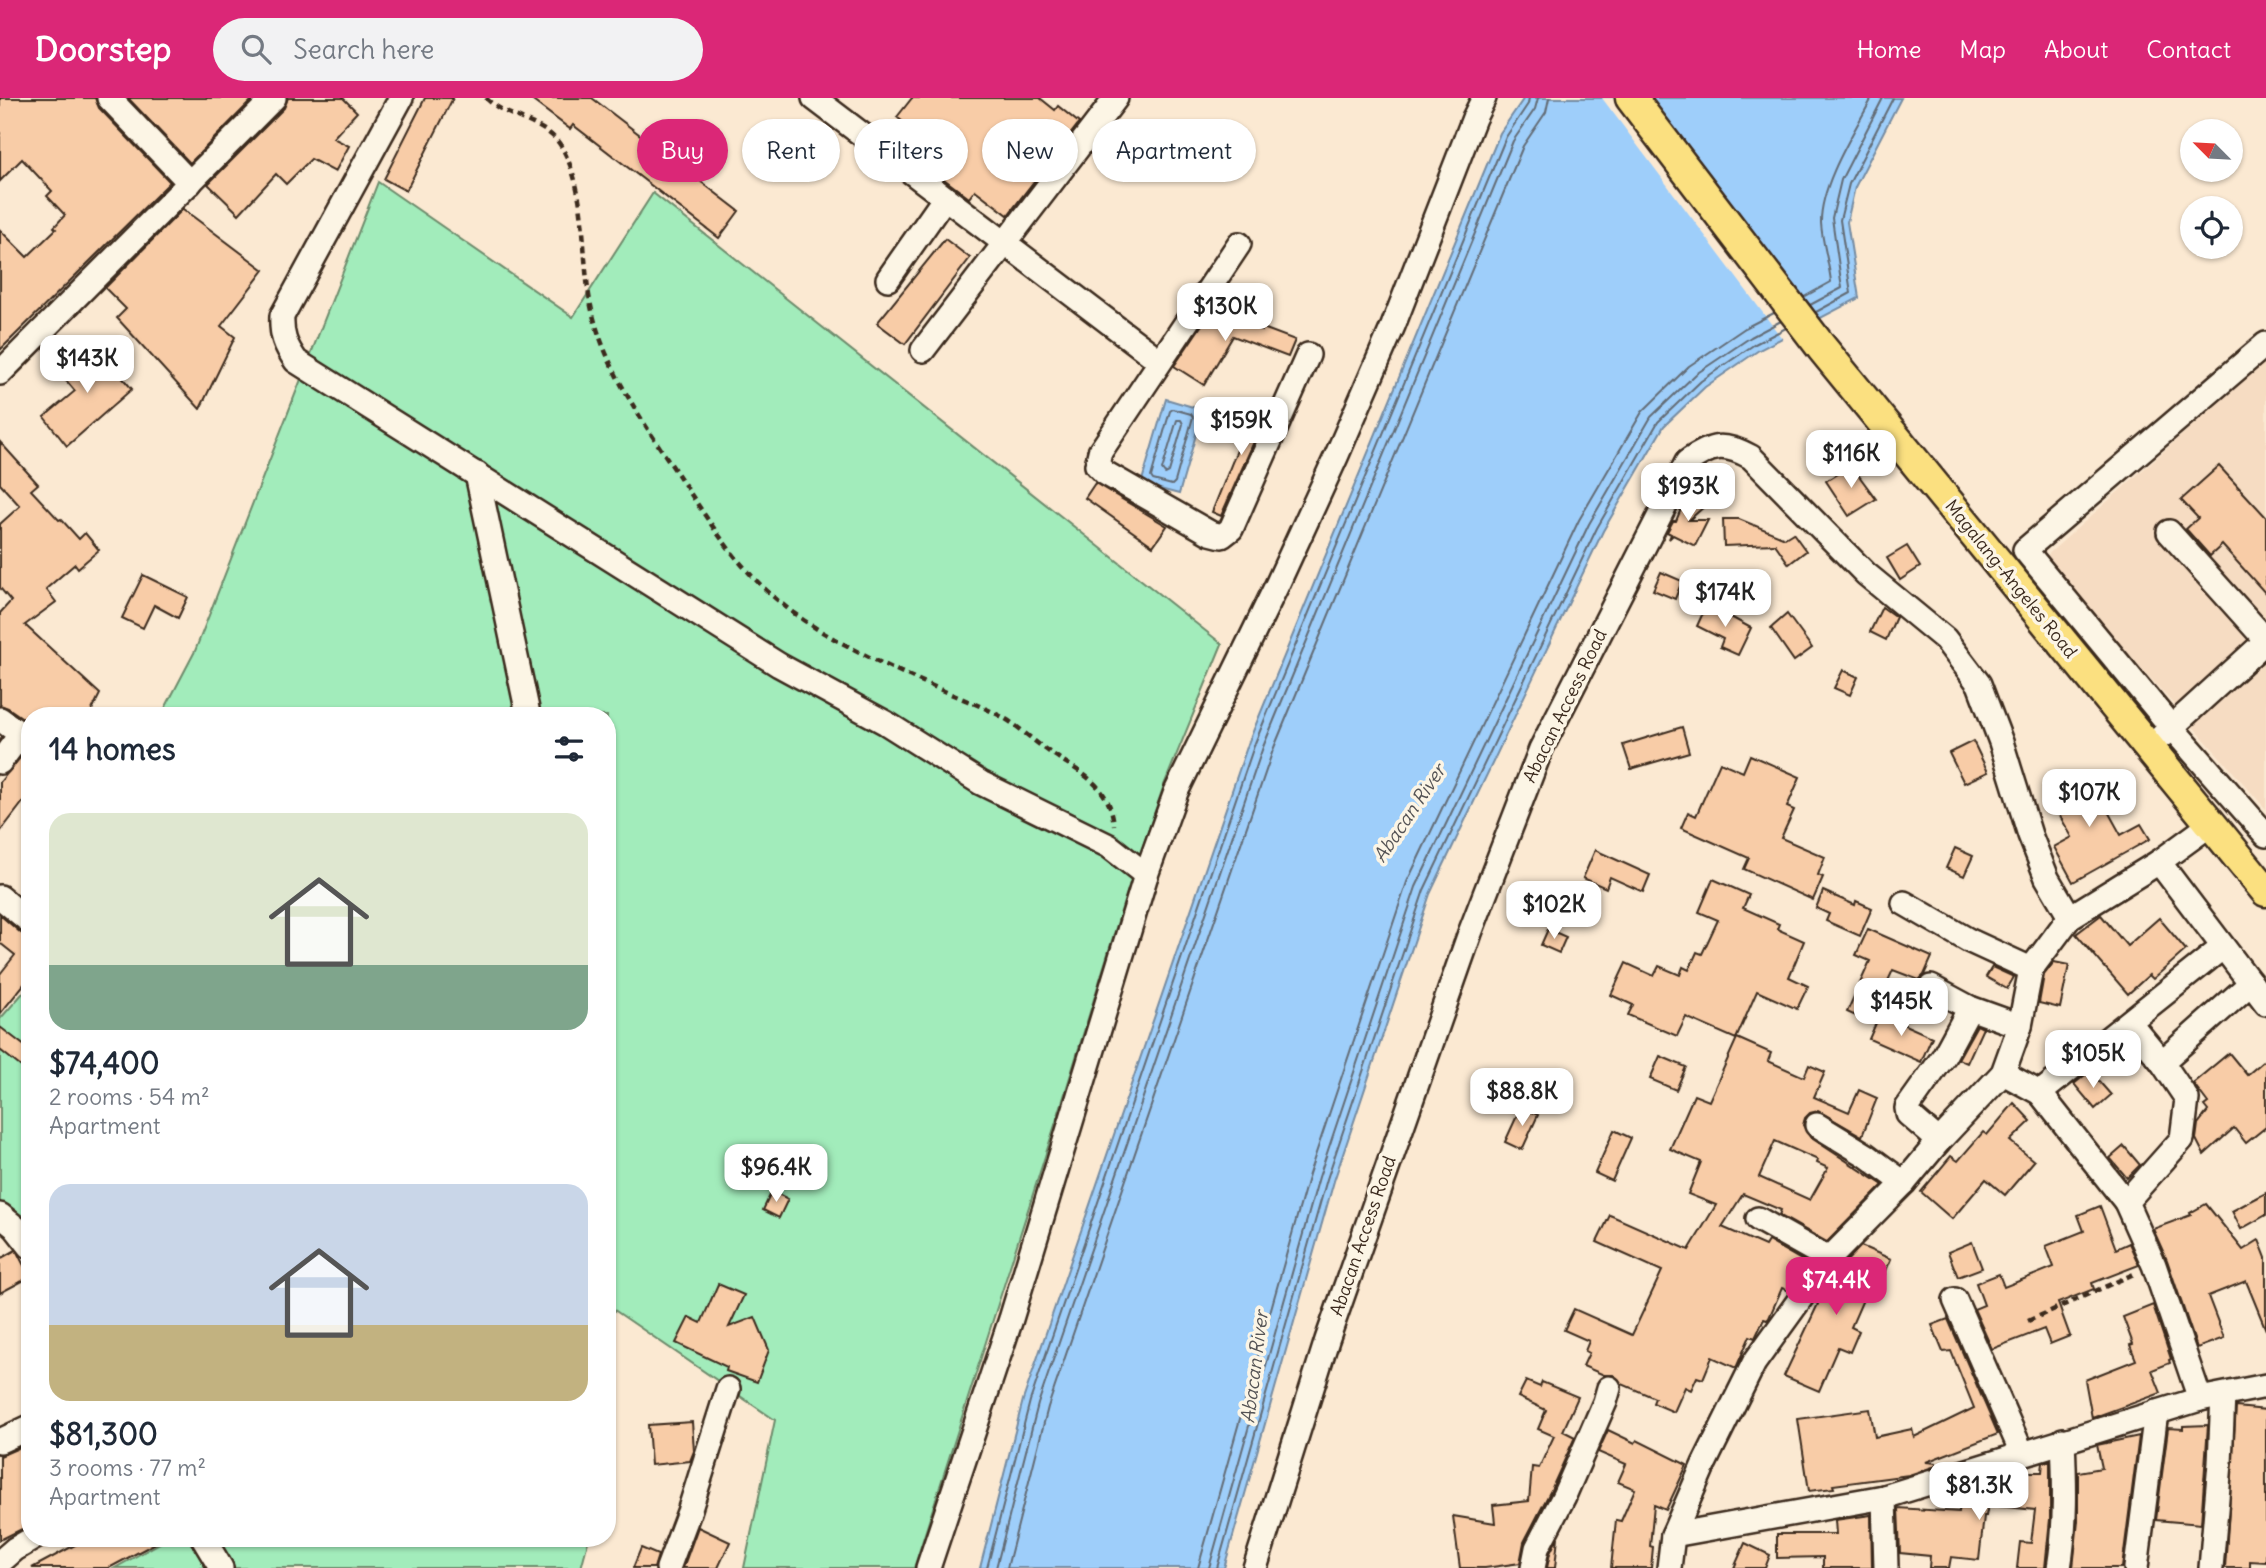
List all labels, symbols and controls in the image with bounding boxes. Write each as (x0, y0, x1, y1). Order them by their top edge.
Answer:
search box (213, 18, 703, 81)
text: Doorstep (35, 28, 171, 70)
icon: search (237, 30, 275, 68)
text: Search here (293, 33, 434, 66)
text: Home (1857, 34, 1921, 64)
text: Map (1959, 34, 2006, 64)
text: About (2044, 34, 2108, 64)
text: Contact (2146, 34, 2231, 64)
chip: Buy (637, 119, 728, 182)
chip: Rent (742, 119, 840, 182)
chip: Filters (854, 119, 968, 182)
chip: New (982, 119, 1078, 182)
chip: Apartment (1092, 119, 1256, 182)
north arrow (2180, 119, 2244, 182)
map controls (2180, 119, 2243, 259)
button: locate (2180, 196, 2243, 259)
pin: $130K (1176, 284, 1274, 343)
text: $130K (1193, 291, 1257, 320)
pin: $143K (38, 336, 136, 395)
text: $143K (56, 343, 118, 372)
pin: $159K (1192, 398, 1290, 457)
text: $159K (1210, 405, 1272, 434)
pin: $116K (1802, 430, 1900, 490)
text: $116K (1822, 438, 1880, 467)
pin: $193K (1639, 464, 1737, 523)
text: $193K (1657, 471, 1719, 500)
street label: Magalang-Angeles Road (1940, 495, 2083, 663)
pin: $174K (1676, 570, 1774, 629)
text: $174K (1695, 577, 1755, 606)
street label: Abacan Access Road (1517, 625, 1612, 786)
text: 14 homes (49, 730, 176, 768)
icon: filters (550, 730, 588, 768)
water label: Abacan River (1367, 758, 1452, 867)
pin: $107K (2040, 770, 2138, 829)
text: $107K (2058, 777, 2120, 806)
icon: home (256, 859, 382, 985)
pin: $102K (1505, 882, 1603, 941)
text: $102K (1522, 889, 1586, 918)
pin: $145K (1852, 978, 1950, 1038)
text: $145K (1870, 986, 1932, 1015)
pin: $105K (2044, 1030, 2142, 1090)
text: $105K (2061, 1038, 2125, 1067)
text: $74,400 (49, 1044, 160, 1082)
pin: $88.8K (1465, 1068, 1579, 1128)
text: $88.8K (1486, 1076, 1558, 1105)
text: 2 rooms · 54 m² (49, 1082, 210, 1111)
text: Apartment (49, 1111, 161, 1140)
pin: $96.4K (719, 1144, 833, 1204)
text: $96.4K (740, 1152, 812, 1181)
street label: Abacan Access Road (1324, 1152, 1401, 1319)
icon: home (256, 1230, 382, 1356)
pin: $74.4K (1779, 1258, 1893, 1317)
text: $74.4K (1802, 1265, 1870, 1294)
water label: Abacan River (1235, 1307, 1273, 1424)
text: $81,300 (49, 1415, 158, 1453)
text: 3 rooms · 77 m² (49, 1453, 206, 1482)
pin: $81.3K (1922, 1462, 2036, 1522)
text: $81.3K (1945, 1470, 2013, 1499)
text: Apartment (49, 1482, 161, 1511)

